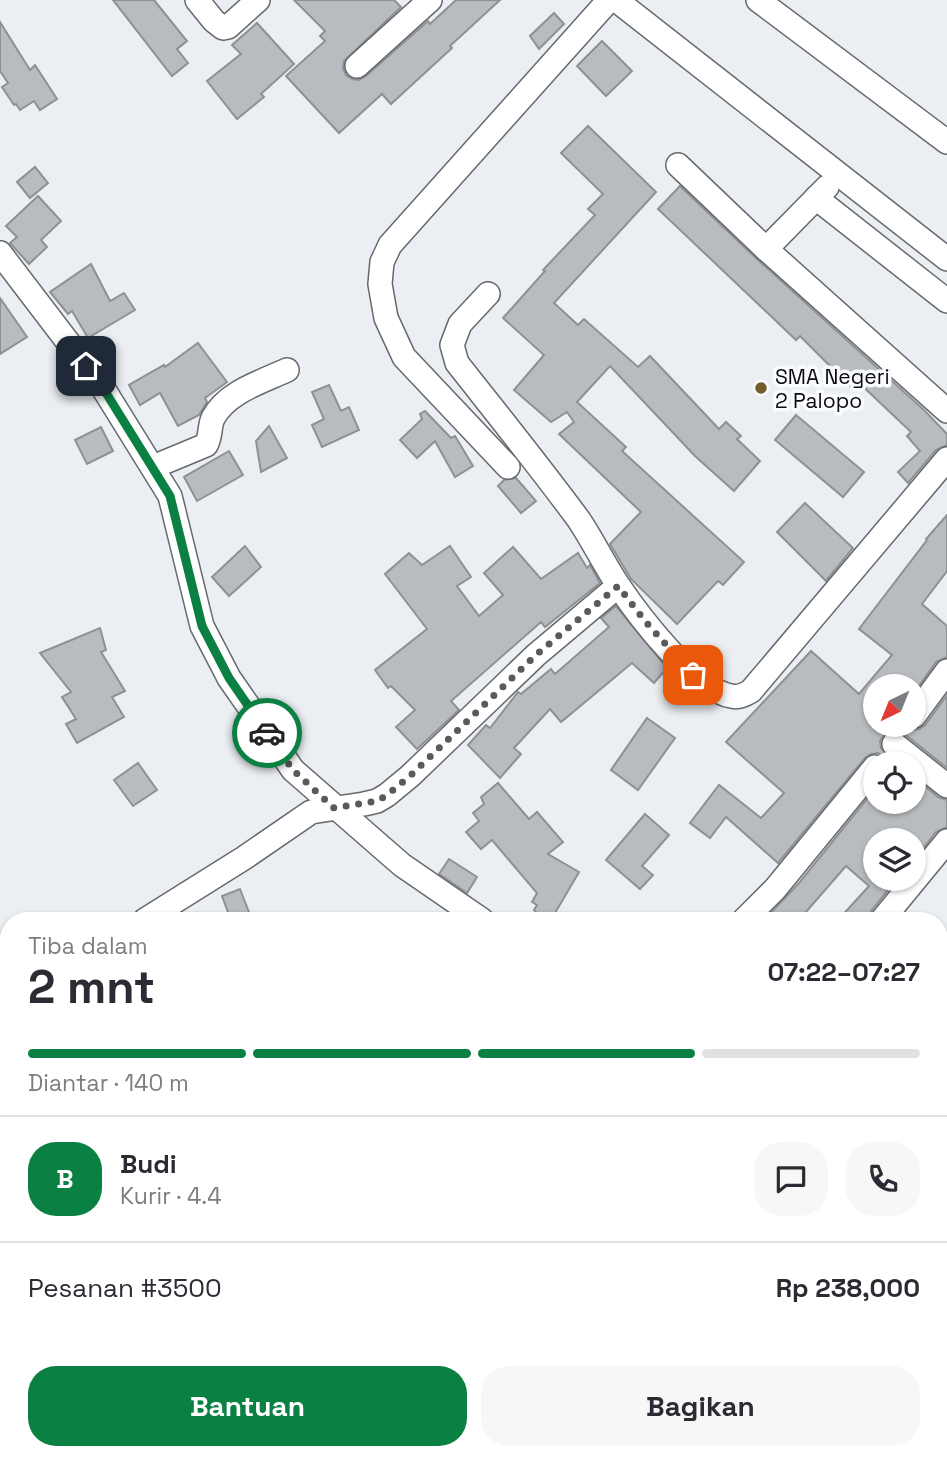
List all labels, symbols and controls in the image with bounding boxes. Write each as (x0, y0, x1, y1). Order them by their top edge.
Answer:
pin (56, 336, 116, 396)
icon: home (67, 347, 105, 385)
place label: SMA Negeri 2 Palopo (775, 363, 890, 414)
marker: SMA Negeri 2 Palopo (753, 380, 769, 396)
pin (663, 645, 723, 705)
icon: bag (674, 656, 712, 694)
north arrow (863, 674, 926, 737)
map controls (863, 674, 926, 891)
courier (232, 698, 302, 768)
icon: car (248, 714, 286, 752)
button: locate (863, 751, 926, 814)
button: layers (863, 828, 926, 891)
text: Tiba dalam (28, 931, 148, 961)
text: 07:22–07:27 (767, 955, 920, 989)
text: 2 mnt (28, 958, 155, 1016)
text: Diantar · 140 m (28, 1068, 189, 1098)
button: chat (754, 1142, 828, 1216)
button: phone (846, 1142, 920, 1216)
text: Budi (120, 1147, 177, 1181)
text: B (56, 1162, 74, 1196)
text: Kurir · 4.4 (120, 1181, 222, 1211)
text: Pesanan #3500 (28, 1271, 222, 1305)
text: Rp 238,000 (776, 1271, 920, 1305)
button: Bantuan (28, 1366, 467, 1446)
button: Bagikan (481, 1366, 920, 1446)

